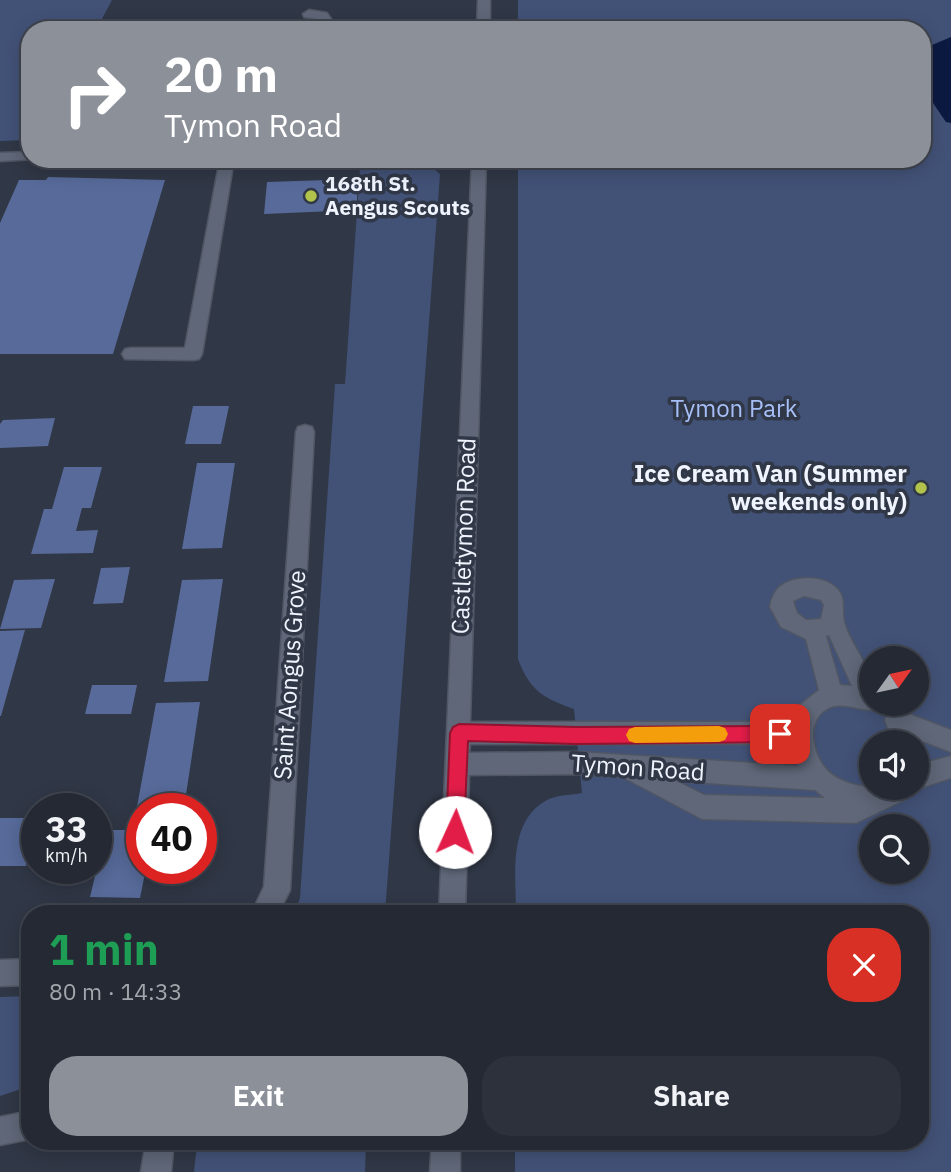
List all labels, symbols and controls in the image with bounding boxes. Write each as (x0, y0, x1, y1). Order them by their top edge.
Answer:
text: 20 m (164, 42, 278, 105)
icon: right (49, 49, 140, 140)
text: Tymon Road (164, 104, 342, 146)
place label: 168th St. Aengus Scouts (325, 169, 470, 221)
marker: 168th St. Aengus Scouts (303, 188, 319, 204)
park label: Tymon Park (670, 392, 798, 424)
street label: Castletymon Road (444, 437, 482, 635)
place label: Ice Cream Van (Summer weekends only) (634, 457, 907, 517)
marker: Ice Cream Van (Summer weekends only) (913, 480, 929, 496)
street label: Saint Aongus Grove (266, 569, 312, 781)
north arrow (859, 646, 929, 716)
map controls (859, 646, 929, 884)
pin (750, 704, 810, 764)
icon: arrive (761, 715, 799, 753)
button: sound (859, 730, 929, 800)
street label: Tymon Road (570, 746, 706, 788)
speed limit sign: 40 (126, 793, 217, 884)
position arrow (418, 795, 492, 869)
text: 33 (45, 806, 88, 852)
button: search (859, 814, 929, 884)
text: km/h (45, 844, 88, 867)
text: 1 min (49, 922, 159, 977)
button: close (827, 928, 901, 1002)
text: 80 m · 14:33 (49, 976, 182, 1006)
button: Exit (49, 1056, 468, 1136)
button: Share (482, 1056, 901, 1136)

